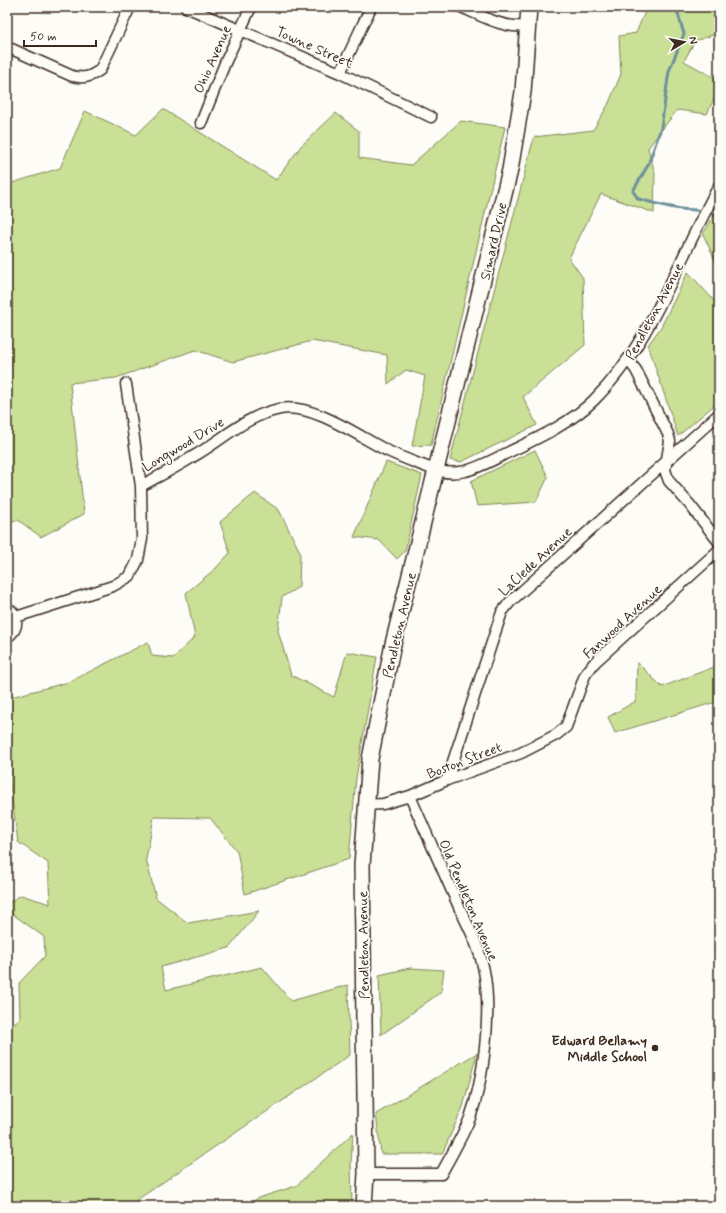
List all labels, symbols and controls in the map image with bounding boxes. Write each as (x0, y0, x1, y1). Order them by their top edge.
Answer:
scale bar (24, 22, 96, 48)
street label: Ohio Avenue (190, 22, 236, 96)
north arrow (664, 22, 704, 62)
street label: Towne Street (273, 23, 357, 73)
text: 50 m (30, 29, 57, 45)
text: N (685, 36, 700, 45)
street label: Simard Drive (476, 201, 512, 282)
street label: Pendleton Avenue (622, 259, 688, 363)
street label: Longwood Drive (139, 413, 228, 477)
street label: LaClede Avenue (495, 523, 576, 600)
street label: Pendleton Avenue (379, 570, 421, 680)
street label: Fanwood Avenue (579, 580, 666, 663)
street label: Boston Street (424, 738, 504, 783)
street label: Old Pendleton Avenue (434, 837, 502, 964)
street label: Pendleton Avenue (354, 891, 374, 999)
place label: Edward Bellamy Middle School (552, 1032, 648, 1066)
marker: Edward Bellamy Middle School (650, 1043, 660, 1053)

